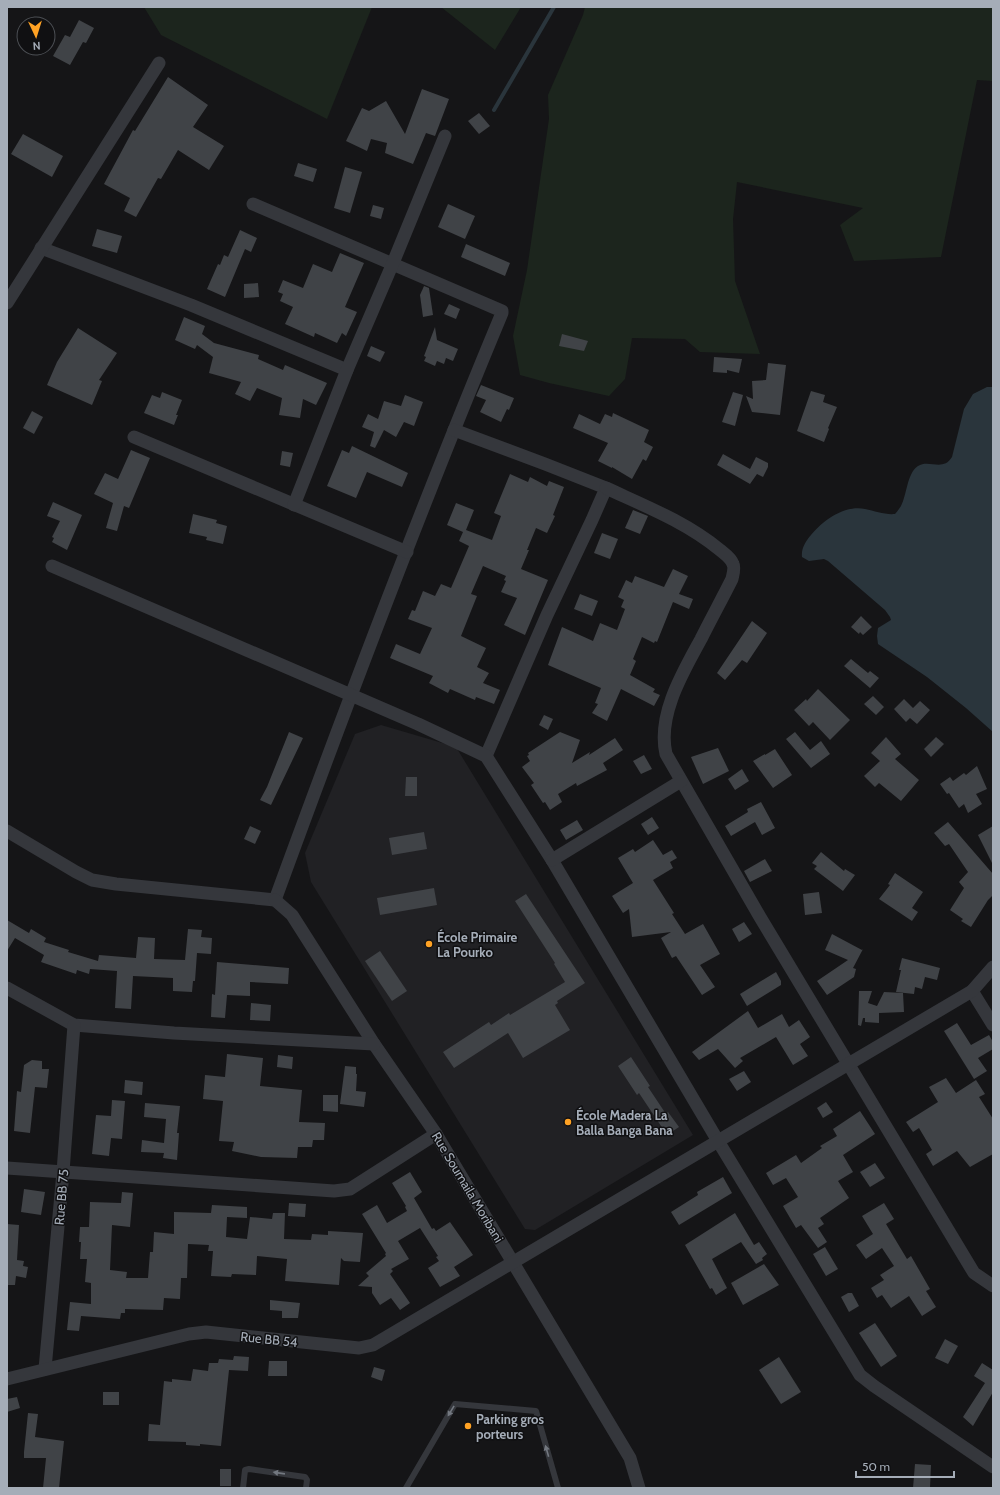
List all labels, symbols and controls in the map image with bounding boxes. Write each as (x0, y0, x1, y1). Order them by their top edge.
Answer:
north arrow (16, 16, 56, 56)
text: N (32, 39, 41, 53)
place label: École Primaire La Pourko (437, 928, 518, 960)
marker: École Primaire La Pourko (424, 939, 434, 949)
place label: École Madera La Balla Banga Bana (576, 1106, 673, 1138)
marker: École Madera La Balla Banga Bana (563, 1117, 573, 1127)
street label: Rue Soumaila Moribani (429, 1129, 507, 1245)
street label: Rue BB 75 (51, 1168, 71, 1226)
street label: Rue BB 54 (240, 1328, 299, 1350)
one-way arrow (448, 1405, 455, 1417)
place label: Parking gros porteurs (476, 1411, 544, 1442)
marker: Parking gros porteurs (463, 1421, 473, 1431)
one-way arrow (544, 1444, 550, 1456)
scale bar (856, 1453, 954, 1479)
text: 50 m (862, 1459, 890, 1474)
one-way arrow (273, 1470, 285, 1476)

